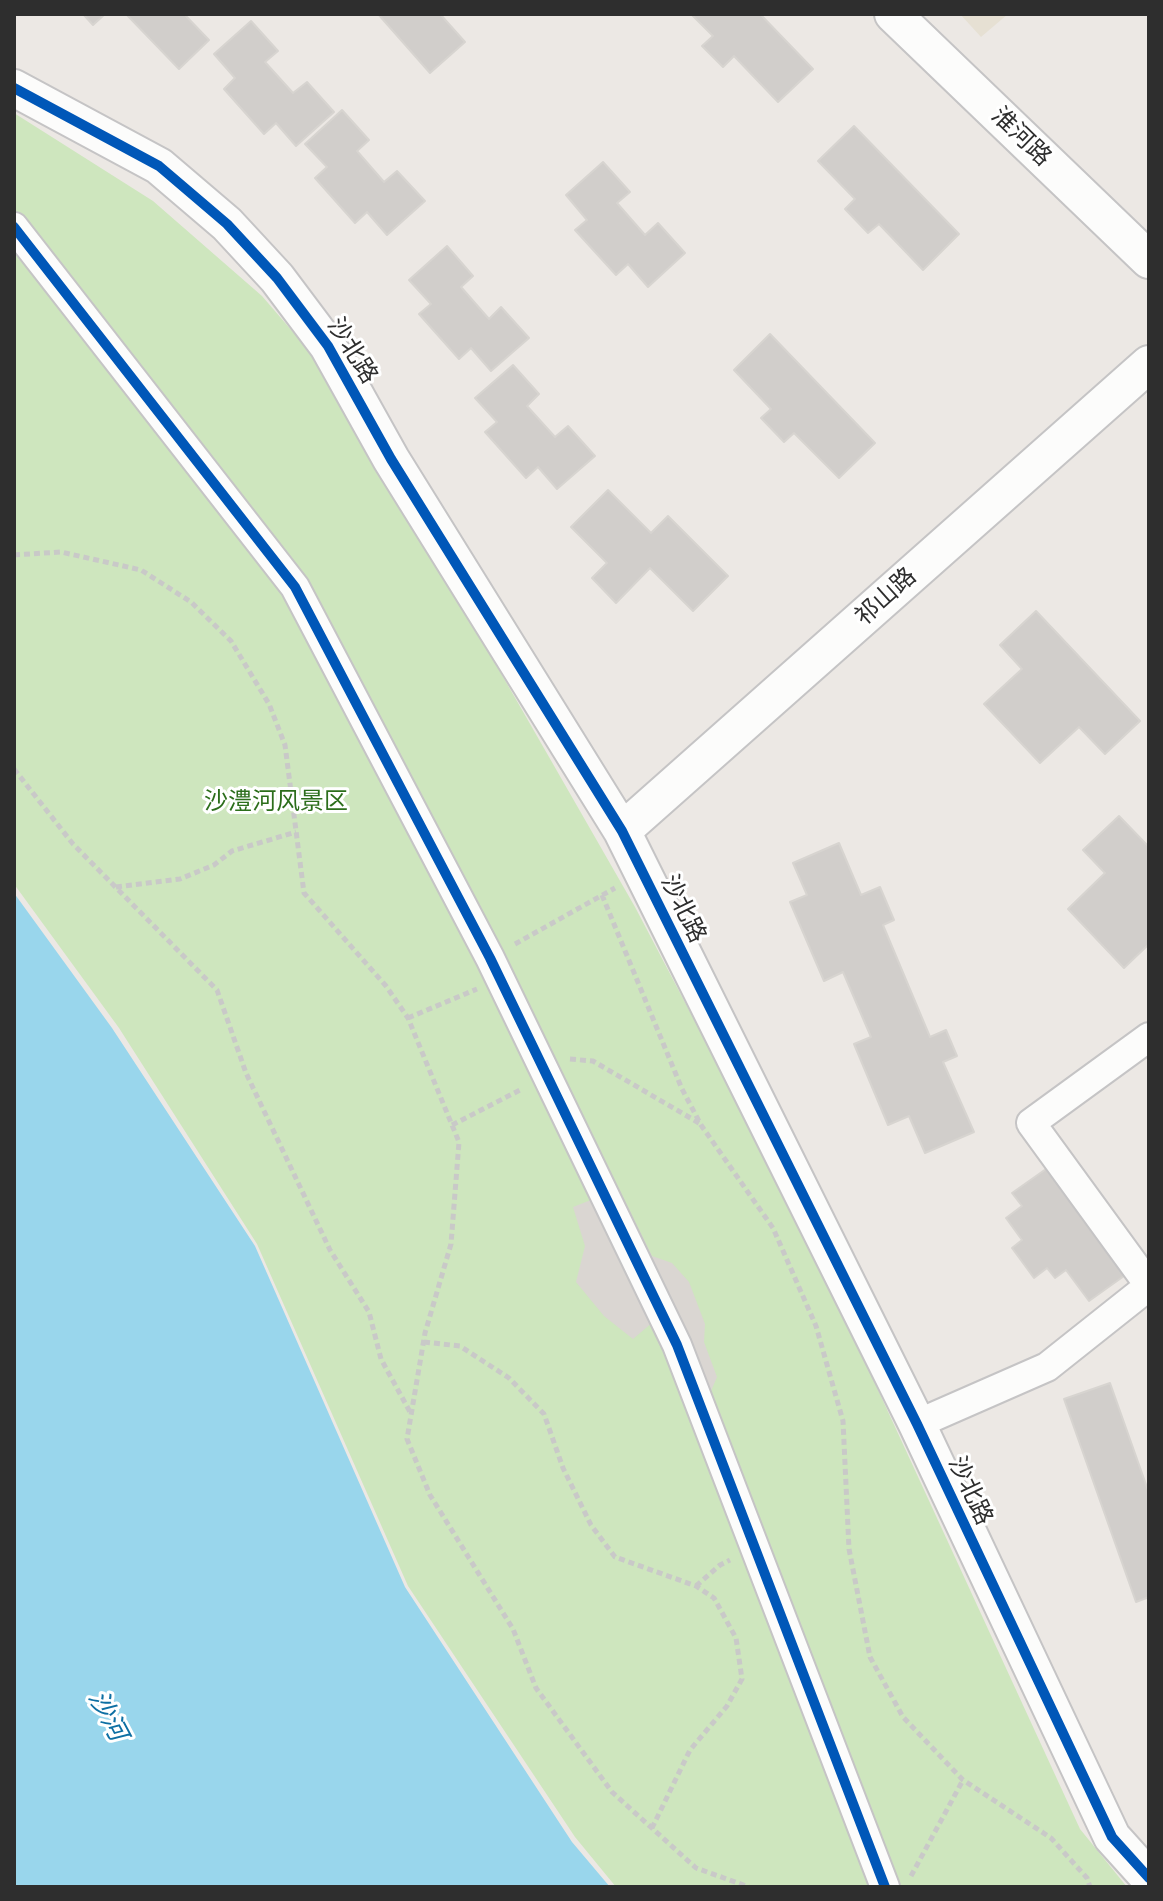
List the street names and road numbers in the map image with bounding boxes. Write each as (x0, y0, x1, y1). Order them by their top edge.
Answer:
street label: 淮河路 (985, 102, 1057, 172)
street label: 沙北路 (321, 313, 383, 389)
street label: 祁山路 (850, 562, 922, 632)
street label: 沙北路 (654, 870, 712, 948)
street label: 沙北路 (942, 1452, 998, 1530)

